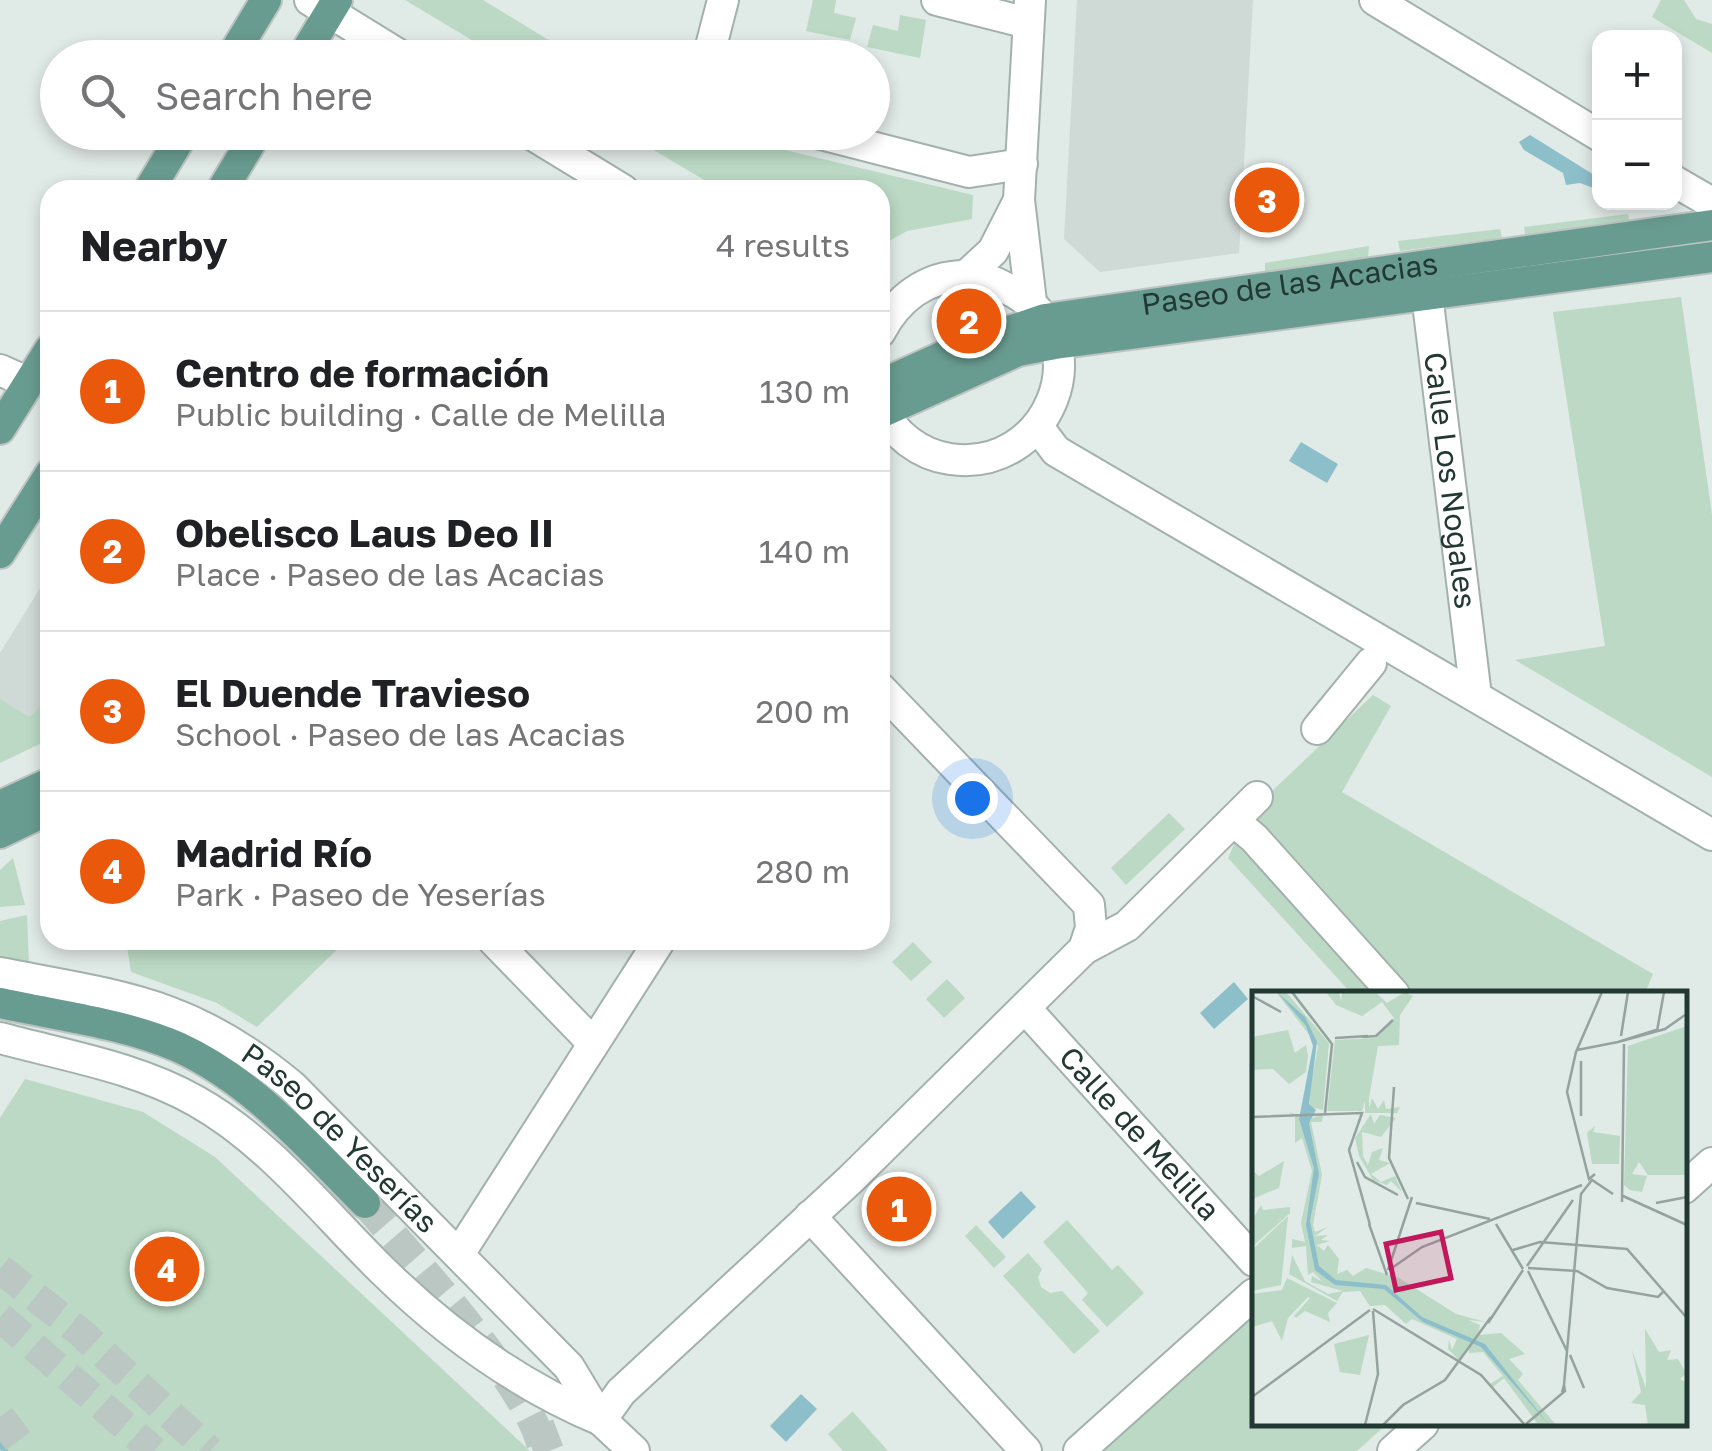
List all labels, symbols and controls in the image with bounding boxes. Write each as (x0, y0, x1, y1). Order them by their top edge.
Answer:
map controls (1592, 30, 1682, 210)
button: + (1592, 30, 1682, 120)
search box (40, 40, 890, 150)
icon: search (75, 68, 130, 123)
text: Search here (155, 73, 373, 118)
button: − (1592, 120, 1682, 210)
pin: 3 (1234, 162, 1300, 238)
text: Nearby (80, 220, 228, 270)
text: 4 results (716, 226, 850, 264)
street label: Paseo de las Acacias (1139, 245, 1440, 322)
pin: 2 (936, 284, 1002, 358)
text: Centro de formación (175, 350, 549, 395)
street label: Calle Los Nogales (1417, 350, 1484, 611)
text: 1 (104, 372, 121, 410)
text: 130 m (760, 372, 850, 410)
text: Public building · Calle de Melilla (175, 395, 666, 433)
text: Obelisco Laus Deo II (175, 510, 554, 555)
text: 2 (103, 532, 122, 570)
text: 140 m (759, 532, 850, 570)
text: Place · Paseo de las Acacias (175, 555, 605, 593)
text: El Duende Travieso (175, 670, 530, 715)
text: 3 (103, 692, 122, 730)
text: 200 m (755, 692, 850, 730)
text: School · Paseo de las Acacias (175, 715, 626, 753)
your location (947, 773, 998, 824)
text: Madrid Río (175, 830, 372, 875)
text: 4 (102, 852, 123, 890)
text: 280 m (756, 852, 850, 890)
text: Park · Paseo de Yeserías (175, 875, 546, 913)
inset map (1252, 991, 1687, 1426)
street label: Paseo de Yeserías (235, 1035, 446, 1240)
street label: Calle de Melilla (1052, 1039, 1228, 1228)
pin: 1 (866, 1172, 932, 1246)
pin: 4 (134, 1232, 200, 1306)

